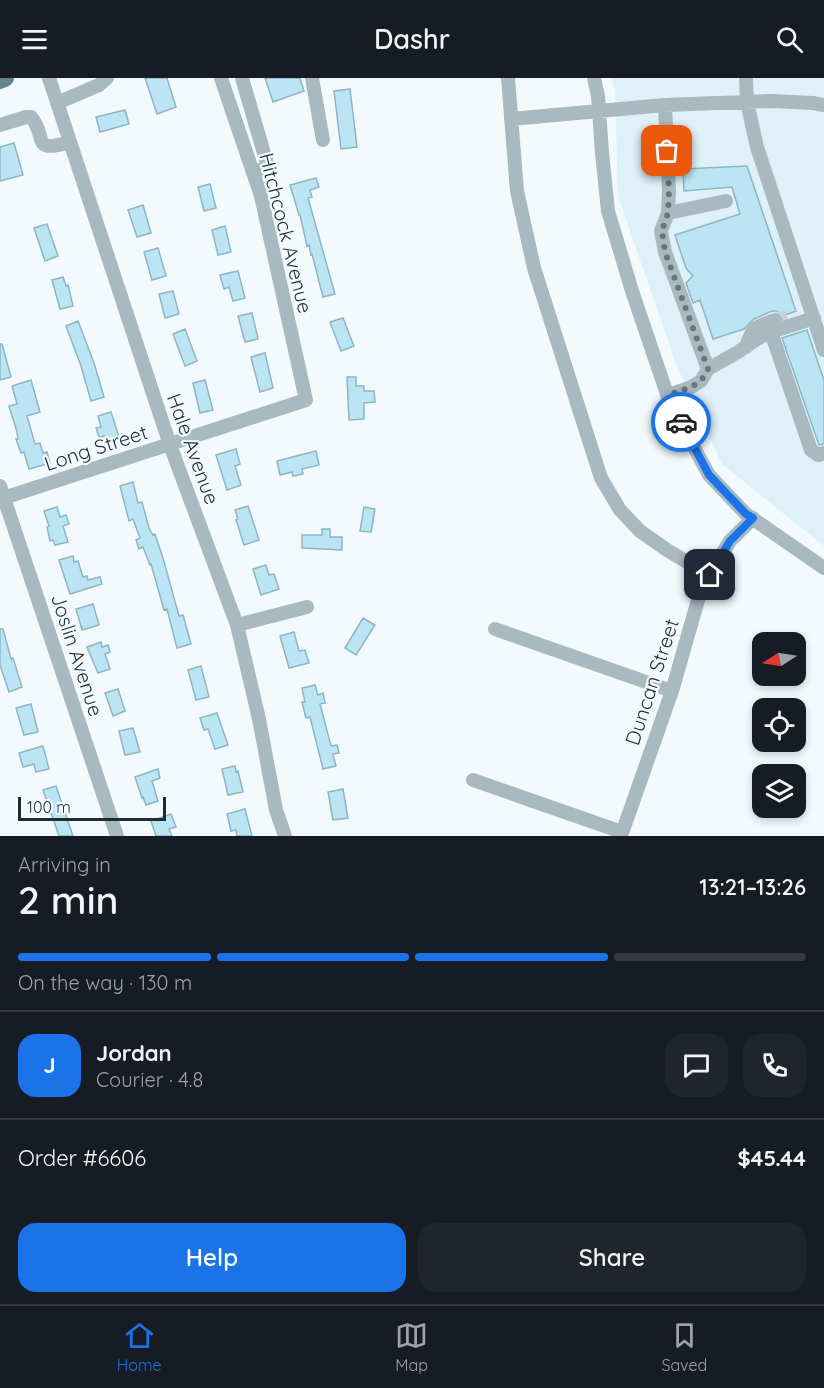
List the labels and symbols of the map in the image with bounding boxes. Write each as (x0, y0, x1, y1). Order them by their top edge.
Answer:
pin (641, 125, 692, 176)
street label: Hitchcock Avenue (254, 150, 319, 316)
street label: Hale Avenue (162, 390, 225, 508)
courier (651, 392, 711, 452)
street label: Long Street (41, 419, 151, 476)
pin (684, 549, 735, 600)
street label: Joslin Avenue (46, 590, 109, 719)
street label: Duncan Street (619, 615, 684, 748)
north arrow (752, 632, 806, 686)
scale bar (18, 794, 166, 822)

